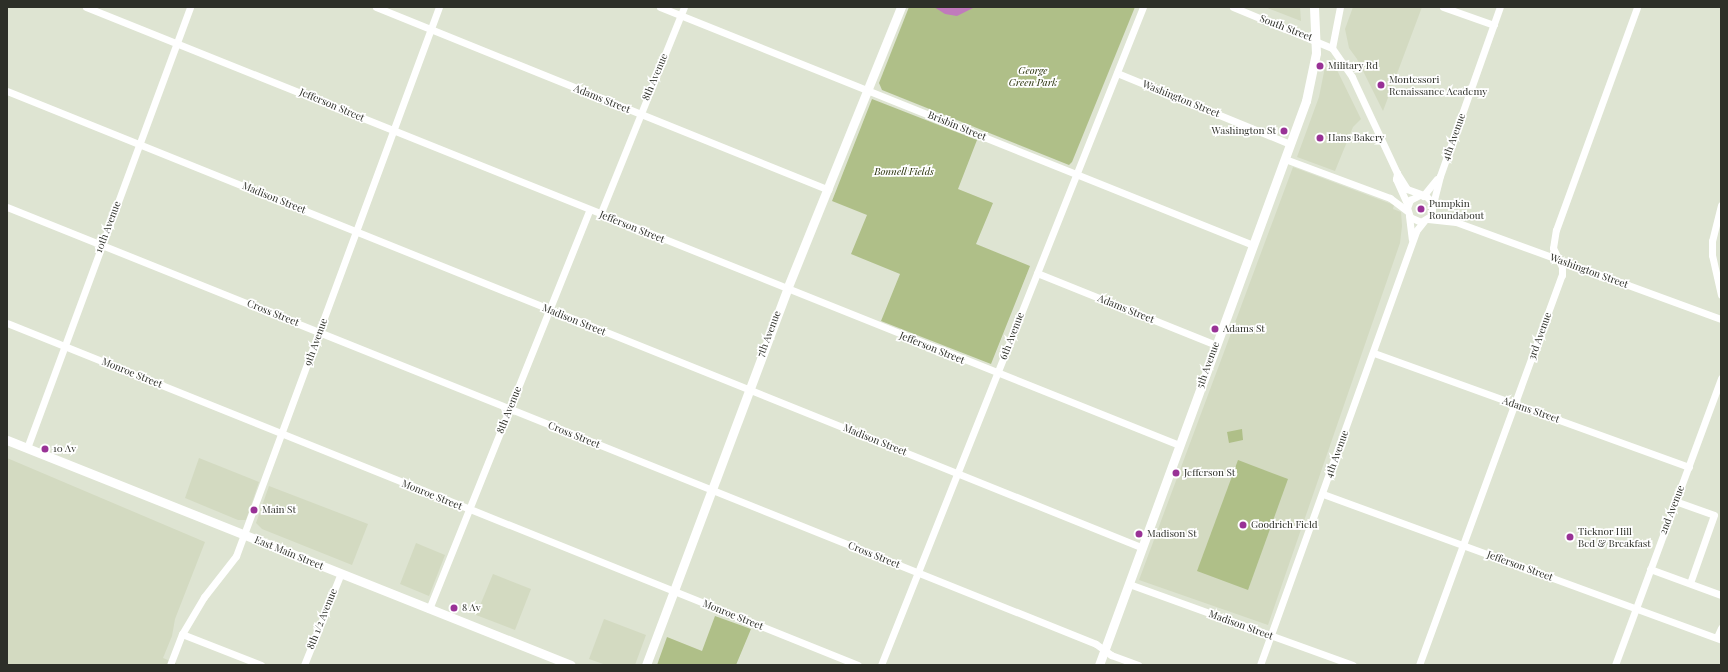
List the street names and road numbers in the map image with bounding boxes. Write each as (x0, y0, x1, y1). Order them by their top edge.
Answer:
street label: South Street (1258, 12, 1314, 44)
street label: 8th Avenue (640, 52, 670, 102)
street label: Washington Street (1141, 78, 1221, 120)
street label: Adams Street (572, 82, 632, 116)
street label: Jefferson Street (298, 86, 366, 124)
street label: Brisbin Street (926, 109, 988, 143)
street label: 4th Avenue (1440, 112, 1468, 162)
street label: Madison Street (240, 180, 308, 216)
street label: 10th Avenue (93, 199, 123, 255)
street label: Jefferson Street (598, 208, 666, 246)
street label: Washington Street (1548, 251, 1630, 291)
street label: Adams Street (1096, 292, 1156, 326)
street label: Cross Street (245, 297, 301, 329)
street label: Madison Street (540, 302, 608, 338)
street label: 7th Avenue (755, 309, 783, 359)
street label: 6th Avenue (997, 310, 1027, 362)
street label: 3rd Avenue (1526, 310, 1554, 362)
street label: 9th Avenue (302, 316, 330, 368)
street label: Jefferson Street (898, 329, 966, 367)
street label: 5th Avenue (1194, 340, 1222, 390)
street label: Monroe Street (100, 355, 164, 391)
street label: 8th Avenue (494, 385, 524, 435)
street label: Adams Street (1501, 395, 1561, 425)
street label: Cross Street (546, 419, 602, 451)
street label: Madison Street (841, 422, 909, 458)
street label: 4th Avenue (1323, 429, 1351, 479)
street label: Monroe Street (400, 477, 464, 513)
street label: 2nd Avenue (1657, 484, 1687, 536)
street label: East Main Street (253, 534, 325, 572)
street label: Cross Street (846, 539, 902, 571)
street label: Jefferson Street (1485, 549, 1555, 583)
street label: 8th 1/2 Avenue (304, 587, 340, 651)
street label: Monroe Street (701, 597, 765, 633)
street label: Madison Street (1207, 608, 1275, 642)

